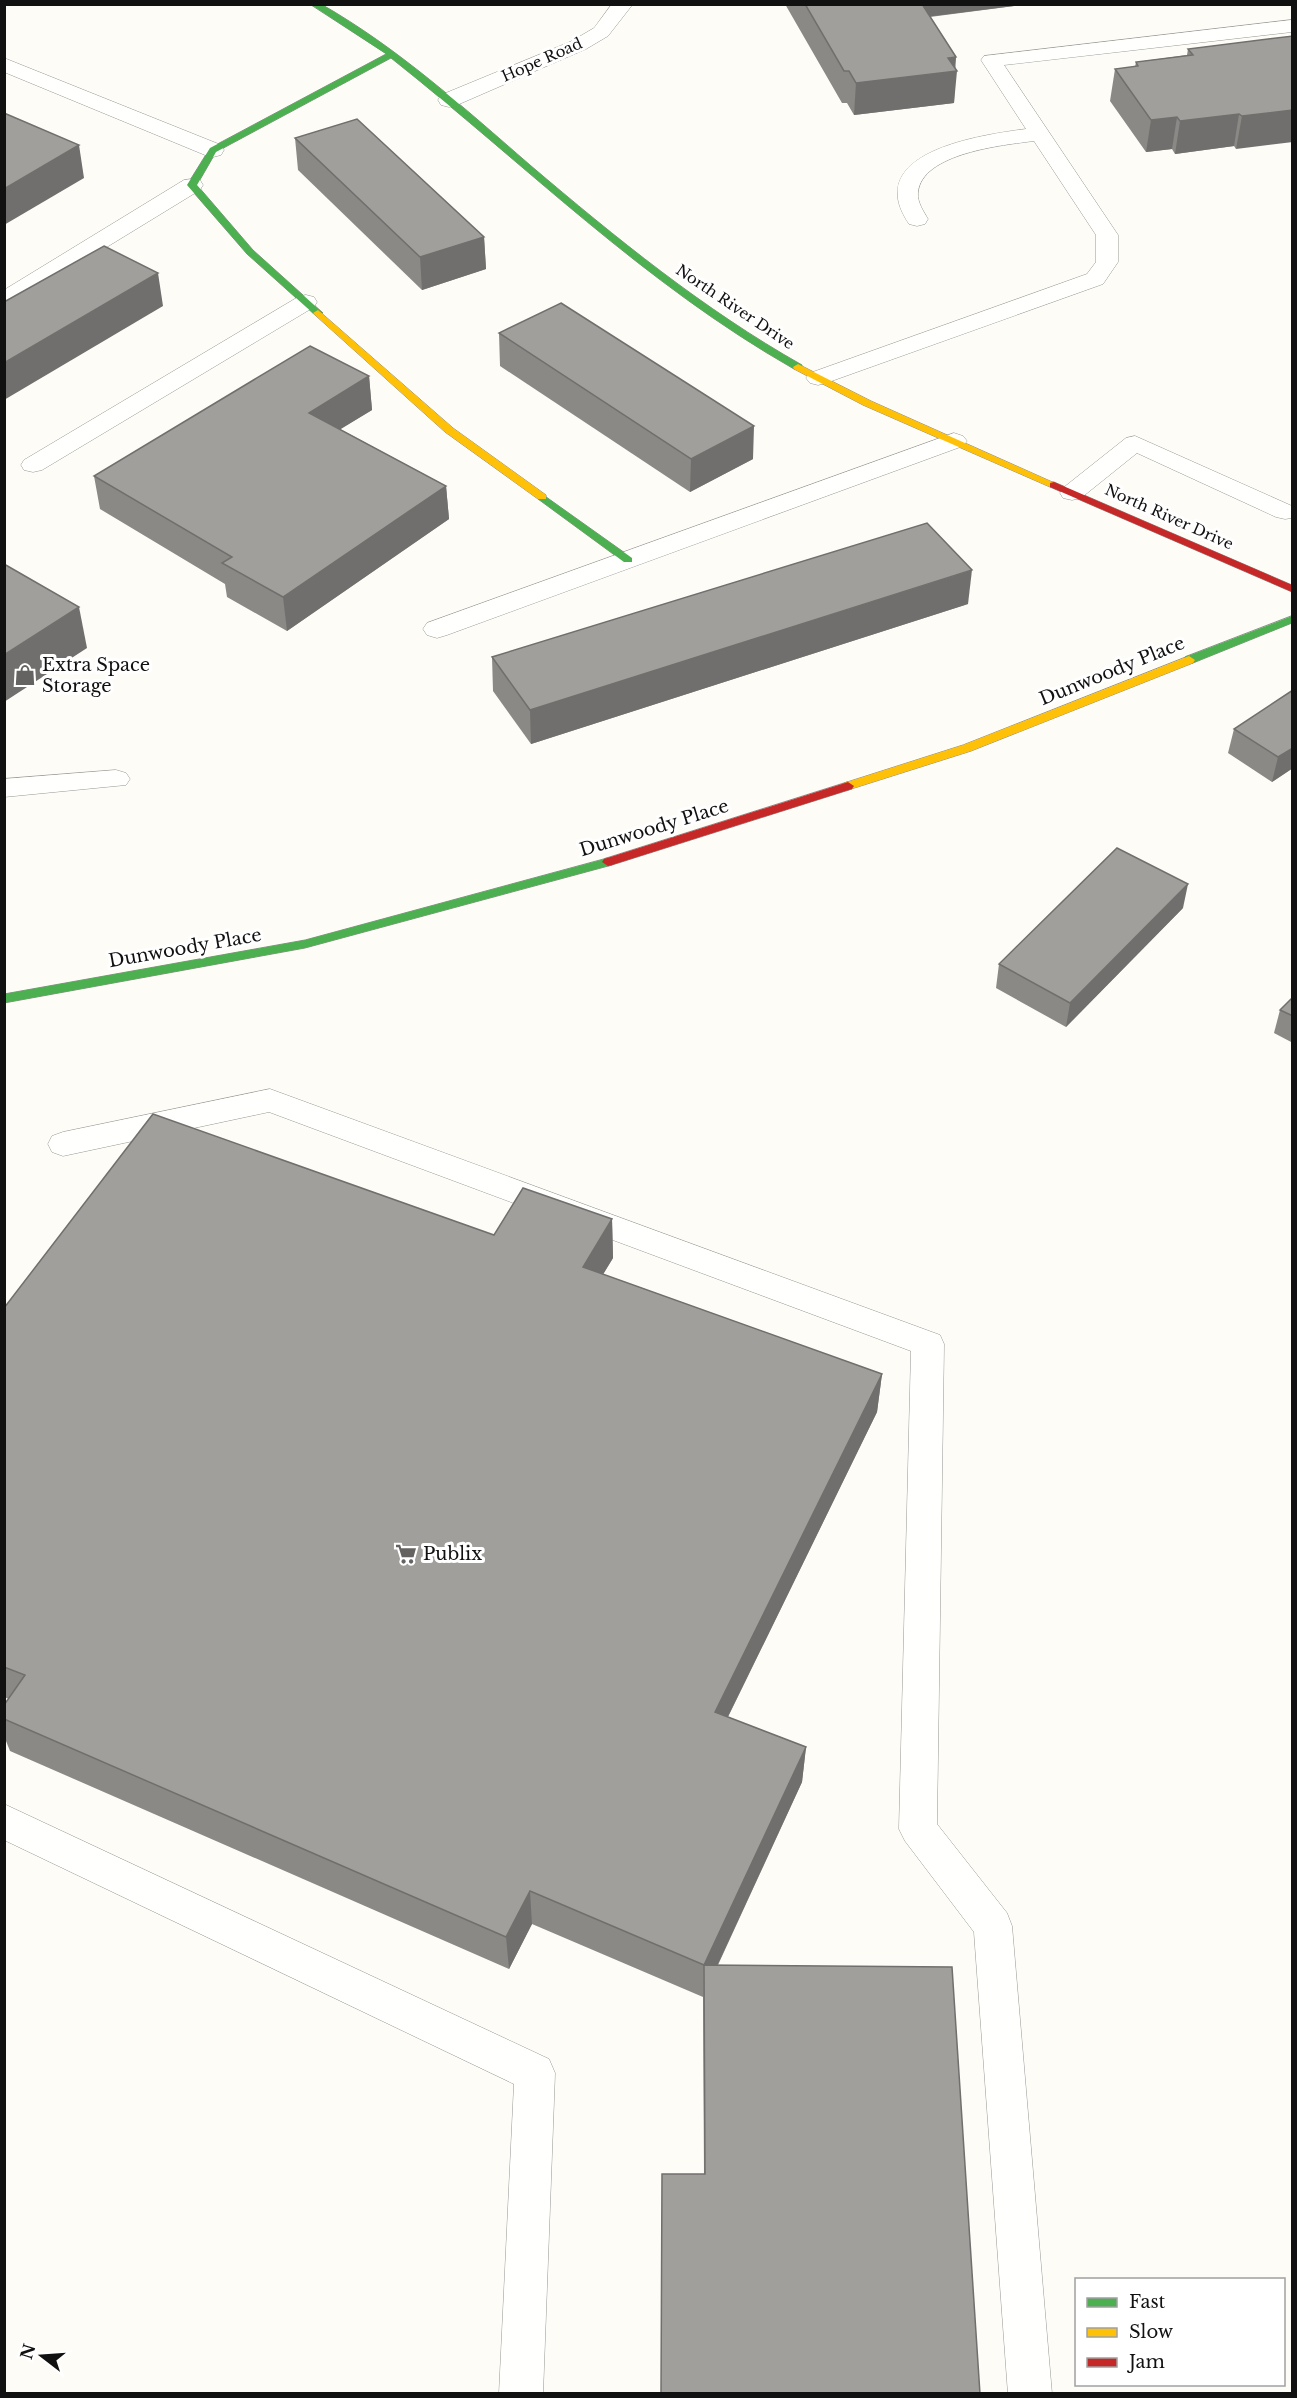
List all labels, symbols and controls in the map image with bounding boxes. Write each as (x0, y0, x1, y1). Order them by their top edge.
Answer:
street label: Hope Road (499, 33, 585, 86)
street label: North River Drive (673, 260, 798, 353)
street label: North River Drive (1102, 480, 1236, 553)
street label: Dunwoody Place (1036, 632, 1188, 710)
place label: Extra Space Storage (42, 654, 150, 697)
shop icon: Extra Space Storage (13, 663, 37, 687)
street label: Dunwoody Place (577, 795, 731, 861)
street label: Dunwoody Place (107, 924, 263, 972)
supermarket icon: Publix (394, 1542, 418, 1566)
place label: Publix (423, 1543, 482, 1565)
legend (1075, 2278, 1285, 2386)
text: Fast (1129, 2291, 1166, 2313)
text: Slow (1129, 2321, 1174, 2343)
north arrow (12, 2326, 72, 2386)
text: N (16, 2341, 39, 2362)
text: Jam (1127, 2351, 1165, 2373)

